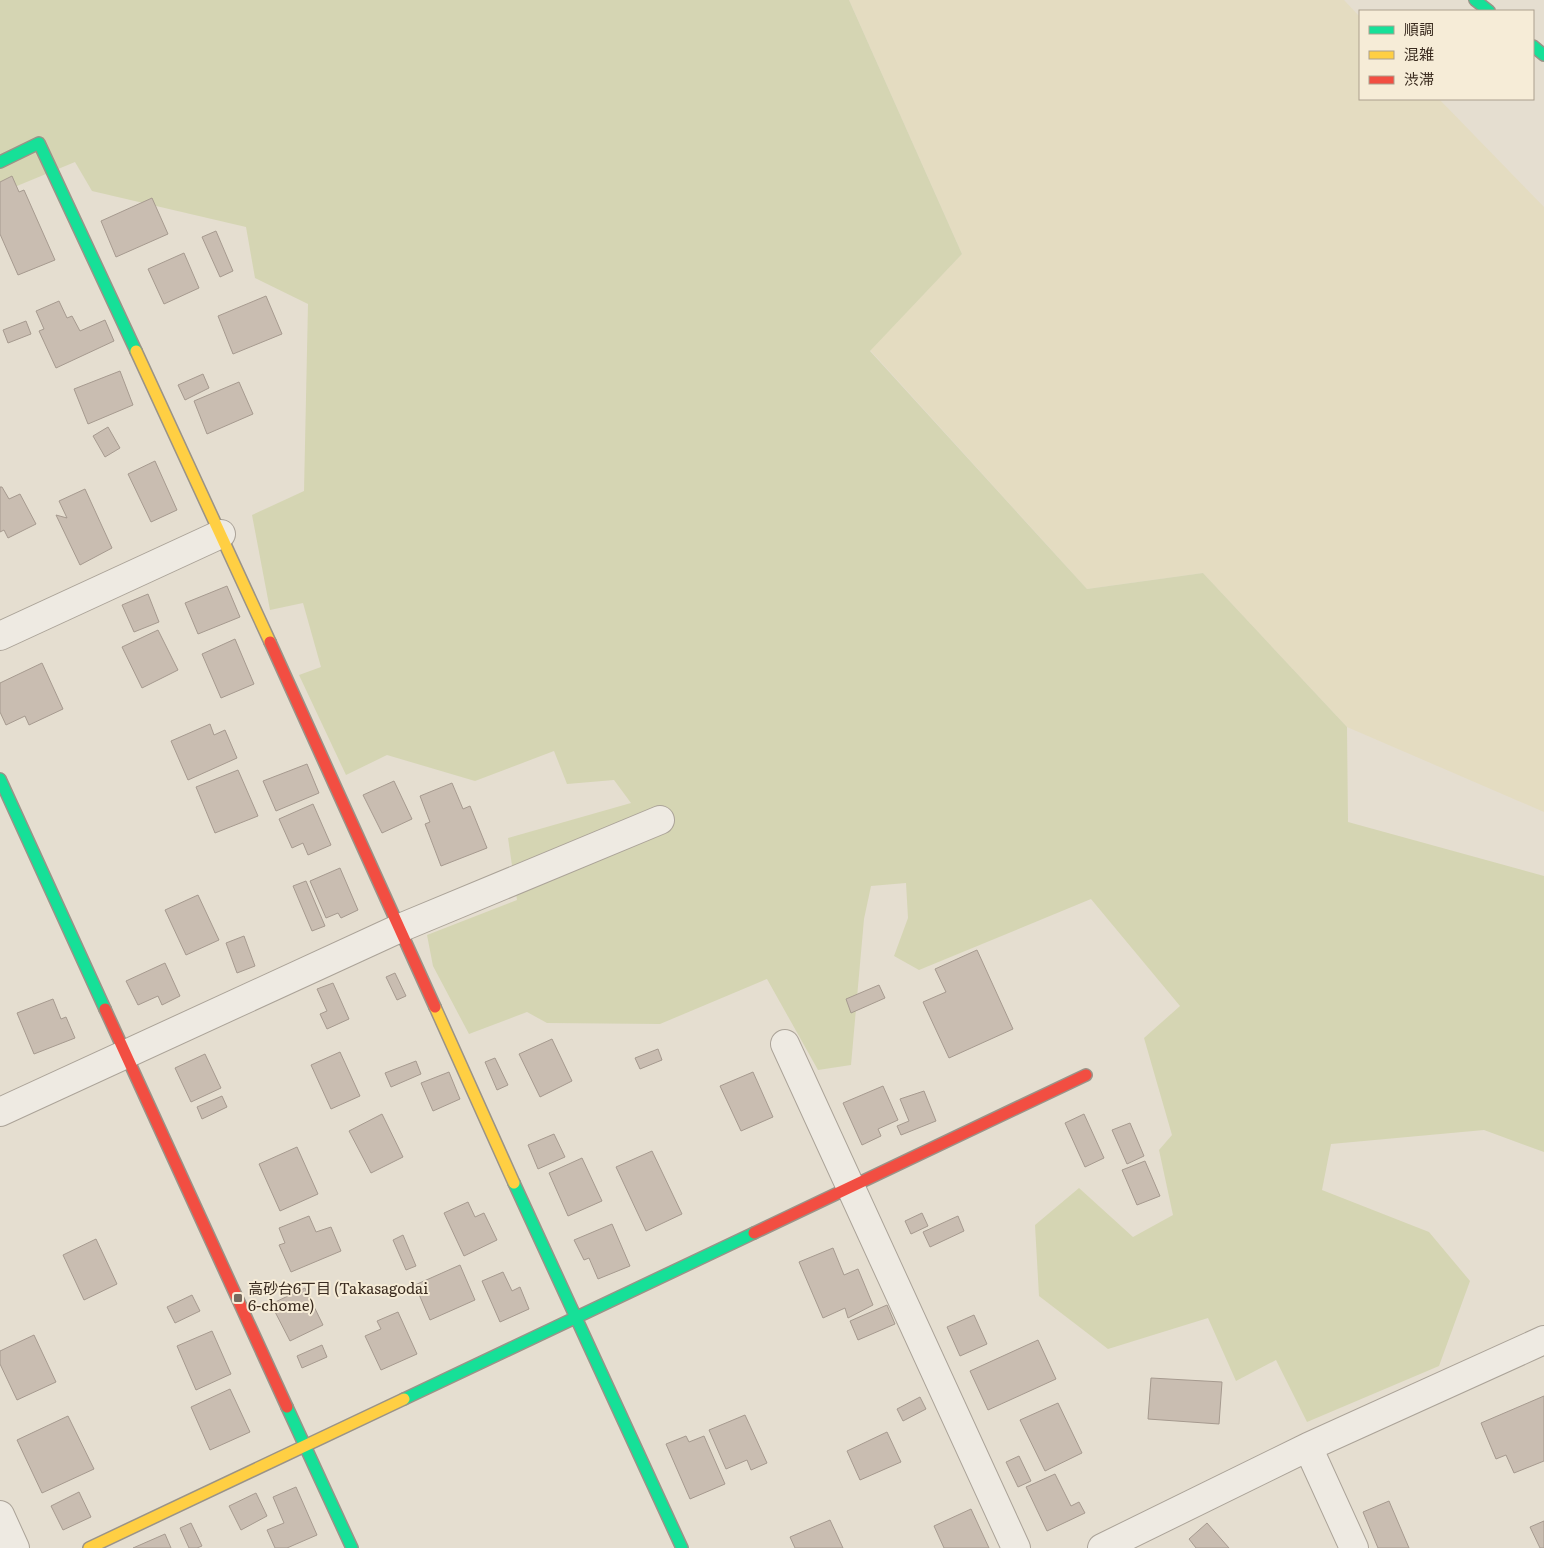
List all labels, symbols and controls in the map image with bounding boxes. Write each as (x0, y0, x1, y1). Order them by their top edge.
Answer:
legend (1359, 10, 1534, 100)
text: 順調 (1404, 17, 1434, 40)
text: 混雑 (1404, 42, 1434, 65)
text: 渋滞 (1404, 67, 1434, 90)
place label: 高砂台6丁目 (Takasagodai 6-chome) (248, 1276, 428, 1316)
marker: 高砂台6丁目 (Takasagodai 6-chome) (232, 1292, 244, 1304)

